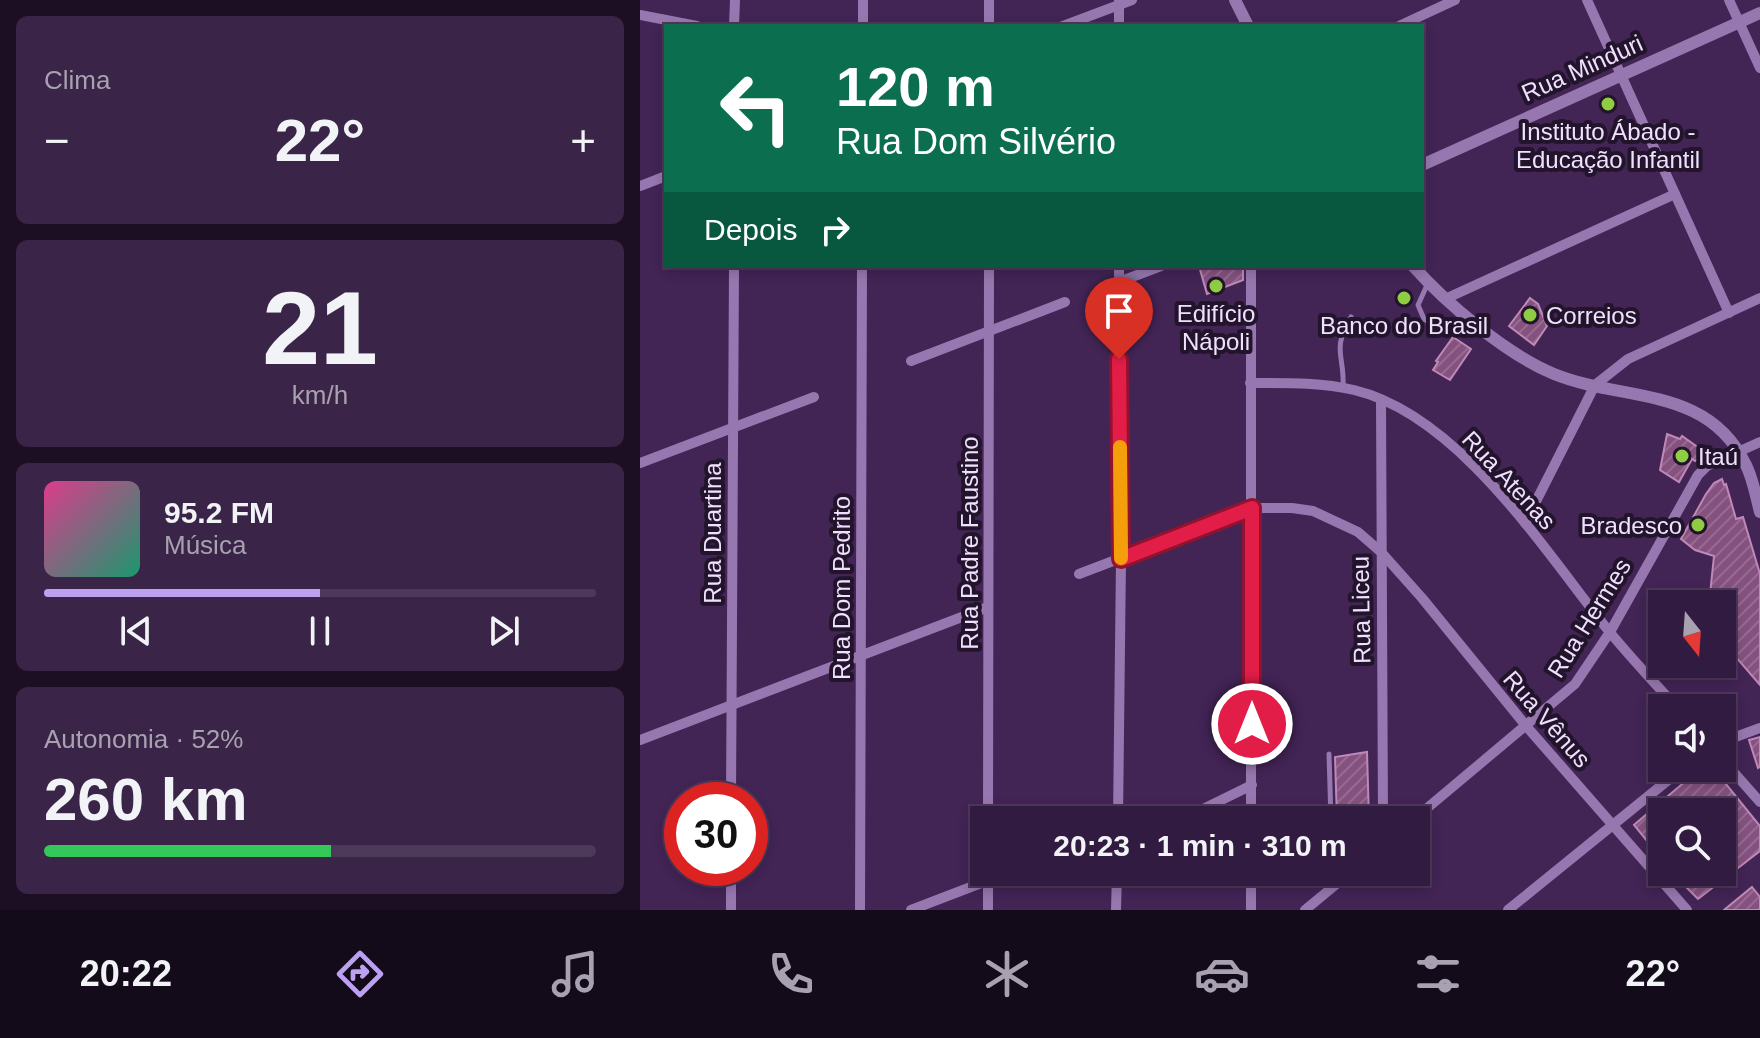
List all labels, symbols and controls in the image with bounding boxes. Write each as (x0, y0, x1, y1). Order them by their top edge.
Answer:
street label: Rua Minduri (1517, 29, 1647, 107)
text: 120 m (836, 55, 995, 118)
icon: left (704, 56, 808, 160)
text: Clima (44, 65, 110, 95)
marker: Instituto Ábado - Educação Infantil (1599, 95, 1617, 113)
text: 22° (275, 107, 365, 174)
text: − (44, 116, 70, 165)
text: + (570, 116, 596, 165)
place label: Instituto Ábado - Educação Infantil (1516, 118, 1700, 173)
text: Rua Dom Silvério (836, 121, 1116, 162)
icon: right (813, 208, 857, 252)
text: Depois (704, 213, 797, 246)
text: 21 (262, 270, 378, 386)
pin (1085, 277, 1153, 359)
marker: Edifício Nápoli (1207, 277, 1225, 295)
icon: arrive (1097, 289, 1141, 333)
marker: Banco do Brasil (1395, 289, 1413, 307)
place label: Edifício Nápoli (1177, 300, 1255, 355)
place label: Correios (1546, 302, 1637, 329)
marker: Correios (1521, 306, 1539, 324)
place label: Banco do Brasil (1320, 312, 1488, 339)
text: km/h (292, 380, 348, 410)
street label: Rua Atenas (1457, 425, 1561, 535)
street label: Rua Padre Faustino (956, 436, 983, 650)
place label: Itaú (1698, 443, 1738, 470)
marker: Itaú (1673, 447, 1691, 465)
street label: Rua Duartina (699, 462, 726, 604)
text: 95.2 FM (164, 496, 274, 529)
street label: Rua Dom Pedrito (828, 496, 855, 680)
place label: Bradesco (1581, 512, 1682, 539)
marker: Bradesco (1689, 516, 1707, 534)
text: Música (164, 530, 246, 560)
street label: Rua Hermes (1542, 554, 1636, 682)
street label: Rua Liceu (1347, 556, 1375, 664)
north arrow (1648, 590, 1736, 678)
map controls (1648, 590, 1736, 886)
icon: previous (114, 609, 158, 653)
icon: pause (298, 609, 342, 653)
icon: next (482, 609, 526, 653)
street label: Rua Vênus (1498, 665, 1596, 773)
position arrow (1210, 682, 1294, 766)
button: sound (1648, 694, 1736, 782)
text: Autonomia · 52% (44, 724, 243, 754)
text: 260 km (44, 766, 248, 833)
speed limit sign: 30 (664, 782, 768, 886)
button: search (1648, 798, 1736, 886)
text: 20:23 · 1 min · 310 m (1053, 829, 1347, 862)
icon: directions (332, 946, 388, 1002)
icon: music (547, 946, 603, 1002)
icon: phone (763, 946, 819, 1002)
icon: climate (979, 946, 1035, 1002)
icon: car (1194, 946, 1250, 1002)
icon: filters (1410, 946, 1466, 1002)
text: 20:22 (80, 953, 172, 994)
text: 22° (1626, 953, 1680, 994)

